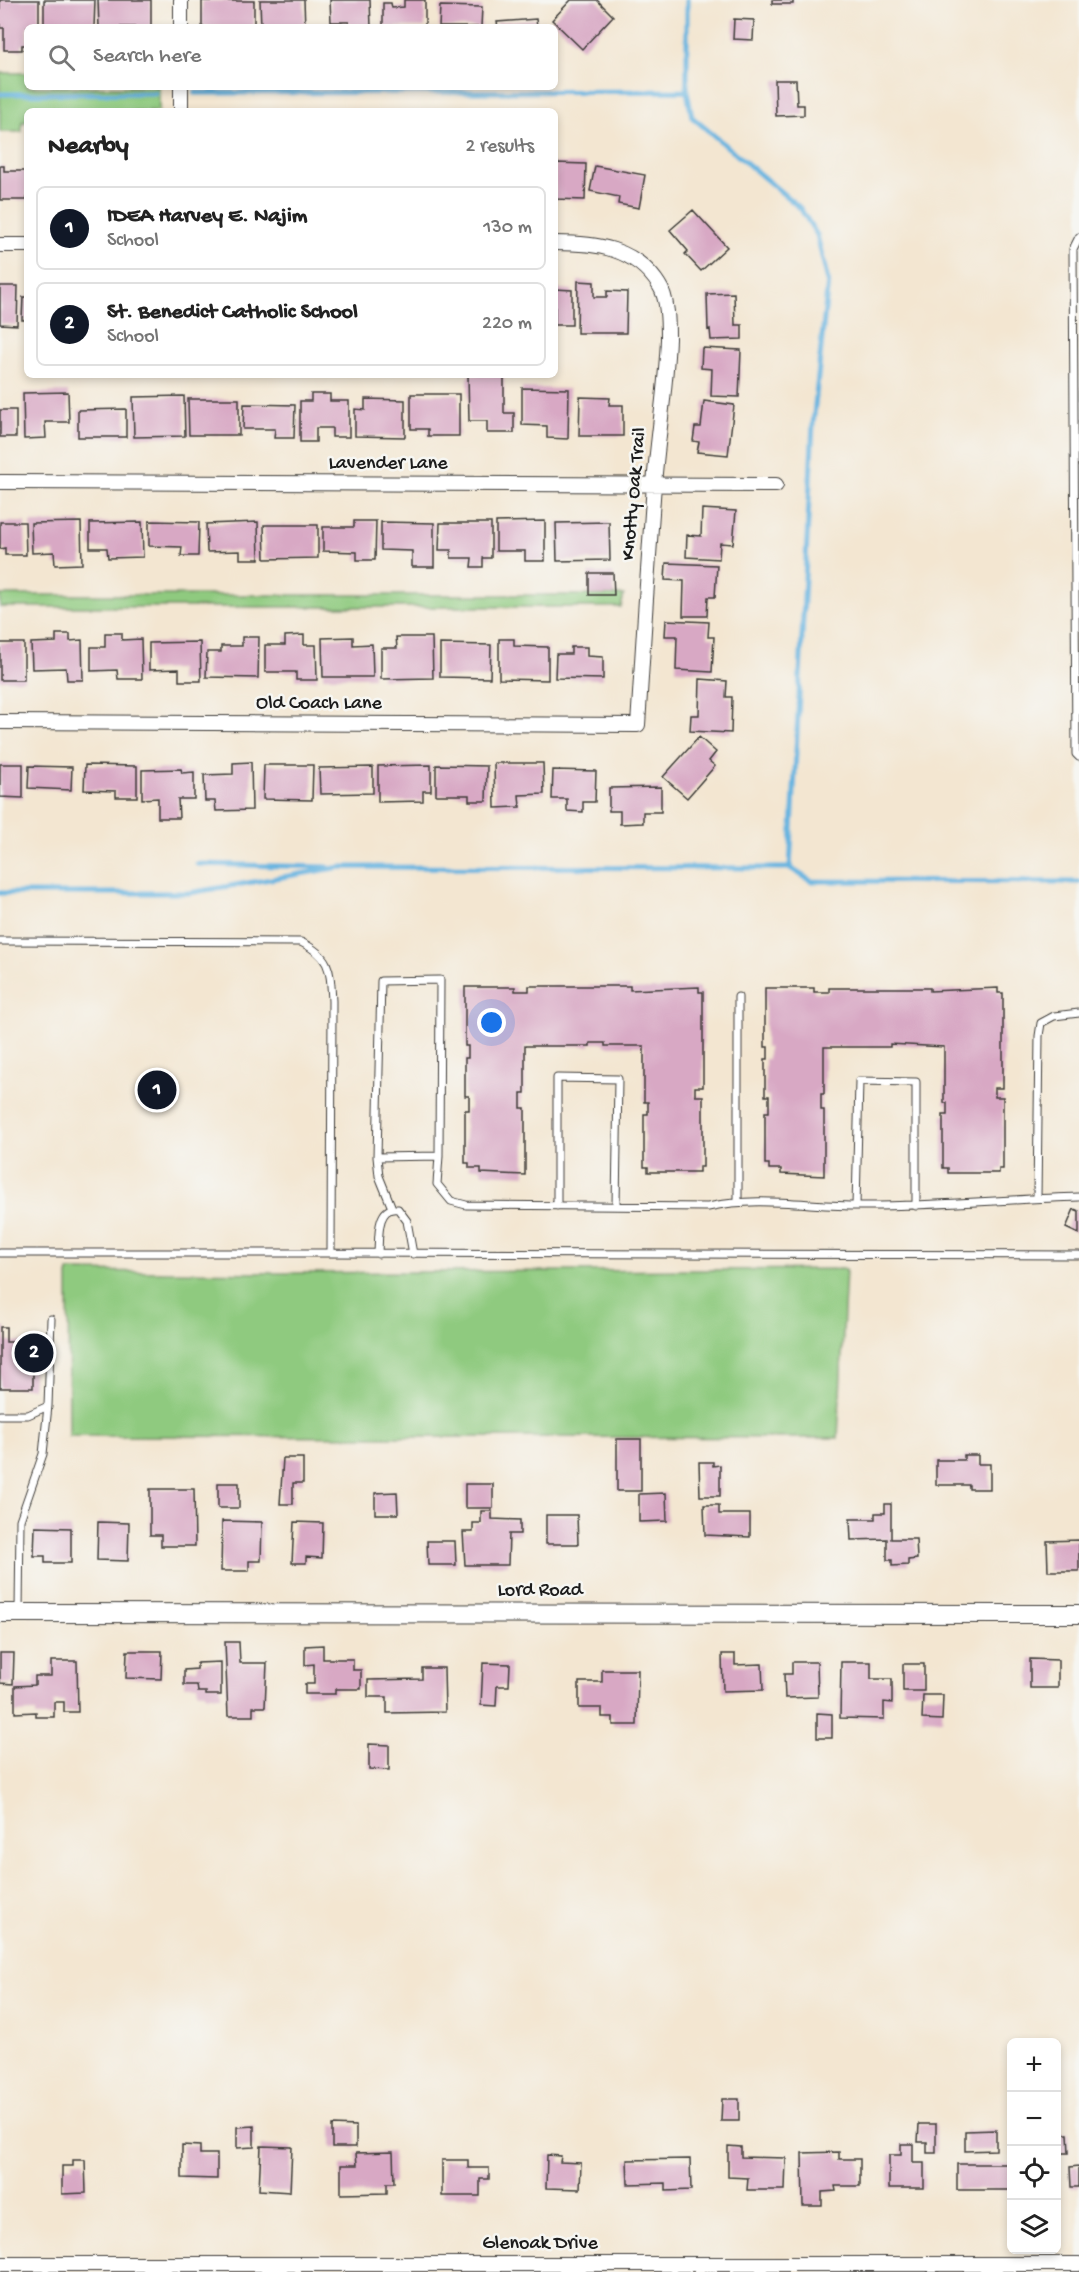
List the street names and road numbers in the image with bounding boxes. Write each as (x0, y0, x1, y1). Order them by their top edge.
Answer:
street label: Knotty Oak Trail (618, 427, 652, 561)
street label: Lavender Lane (328, 453, 448, 476)
street label: Old Coach Lane (256, 693, 383, 716)
street label: Lord Road (498, 1580, 585, 1603)
street label: Glenoak Drive (482, 2233, 598, 2256)

